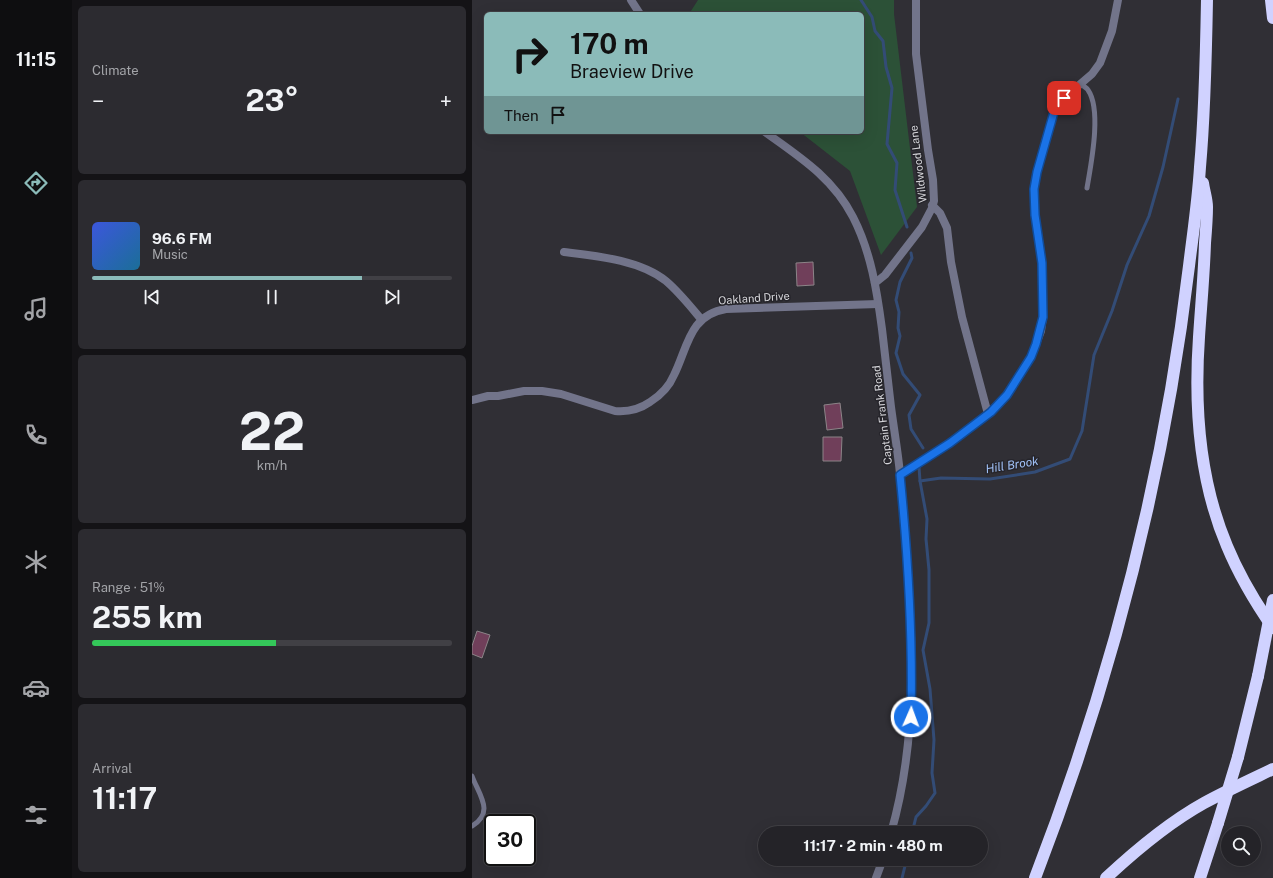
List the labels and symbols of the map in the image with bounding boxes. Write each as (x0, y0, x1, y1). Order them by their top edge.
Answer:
pin (1047, 81, 1081, 115)
street label: Wildwood Lane (907, 125, 929, 203)
street label: Oakland Drive (718, 290, 790, 306)
street label: Captain Frank Road (870, 365, 894, 465)
water label: Hill Brook (985, 454, 1040, 476)
position arrow (890, 696, 932, 738)
speed limit sign: 30 (484, 814, 536, 866)

